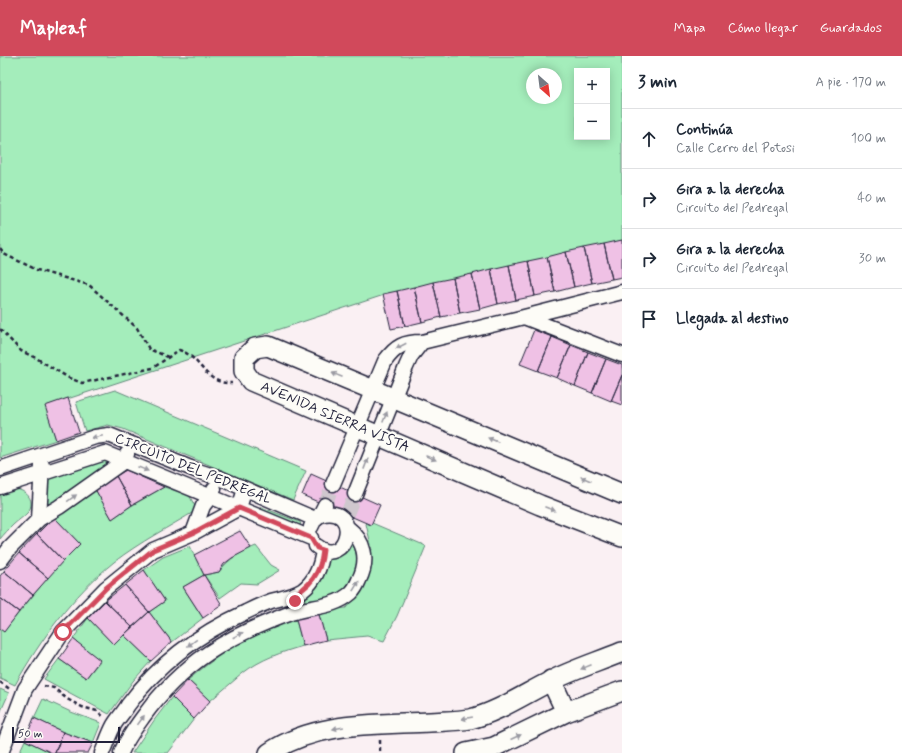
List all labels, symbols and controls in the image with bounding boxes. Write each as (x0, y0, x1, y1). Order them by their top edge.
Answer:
text: Mapleaf (20, 16, 87, 41)
text: Mapa (674, 19, 706, 37)
text: Cómo llegar (728, 19, 798, 37)
text: Guardados (820, 19, 882, 37)
north arrow (526, 68, 562, 104)
map controls (574, 68, 610, 140)
button: + (574, 68, 610, 104)
text: 3 min (638, 71, 677, 93)
text: A pie · 170 m (816, 74, 886, 91)
button: − (574, 104, 610, 140)
text: Continúa (676, 120, 733, 140)
icon: ahead (638, 128, 660, 150)
text: 100 m (851, 130, 886, 147)
text: Calle Cerro del Potosi (676, 140, 795, 157)
text: Gira a la derecha (676, 180, 785, 200)
icon: right (638, 188, 660, 210)
text: 40 m (857, 190, 886, 207)
text: Circuito del Pedregal (676, 200, 788, 217)
text: Gira a la derecha (676, 240, 785, 260)
icon: right (638, 248, 660, 270)
text: 30 m (859, 250, 886, 267)
text: Circuito del Pedregal (676, 260, 788, 277)
icon: arrive (638, 308, 660, 330)
text: Llegada al destino (676, 309, 789, 329)
one-way arrow (395, 343, 407, 349)
one-way arrow (331, 371, 343, 377)
street label: AVENIDA SIERRA VISTA (258, 377, 412, 457)
one-way arrow (383, 410, 389, 422)
street label: CIRCUITO DEL PEDREGAL (112, 429, 274, 509)
one-way arrow (91, 435, 103, 441)
one-way arrow (487, 437, 499, 443)
one-way arrow (425, 455, 437, 461)
one-way arrow (364, 458, 370, 470)
one-way arrow (137, 466, 148, 472)
one-way arrow (580, 476, 592, 483)
one-way arrow (67, 494, 77, 502)
one-way arrow (545, 506, 557, 512)
one-way arrow (352, 580, 359, 592)
route end (286, 592, 304, 610)
route start (54, 623, 72, 641)
one-way arrow (232, 632, 243, 638)
one-way arrow (186, 639, 197, 647)
one-way arrow (579, 664, 591, 670)
one-way arrow (137, 714, 145, 725)
one-way arrow (461, 716, 473, 722)
scale bar (12, 725, 120, 744)
one-way arrow (332, 725, 344, 731)
text: 50 m (18, 727, 43, 741)
one-way arrow (510, 734, 522, 740)

